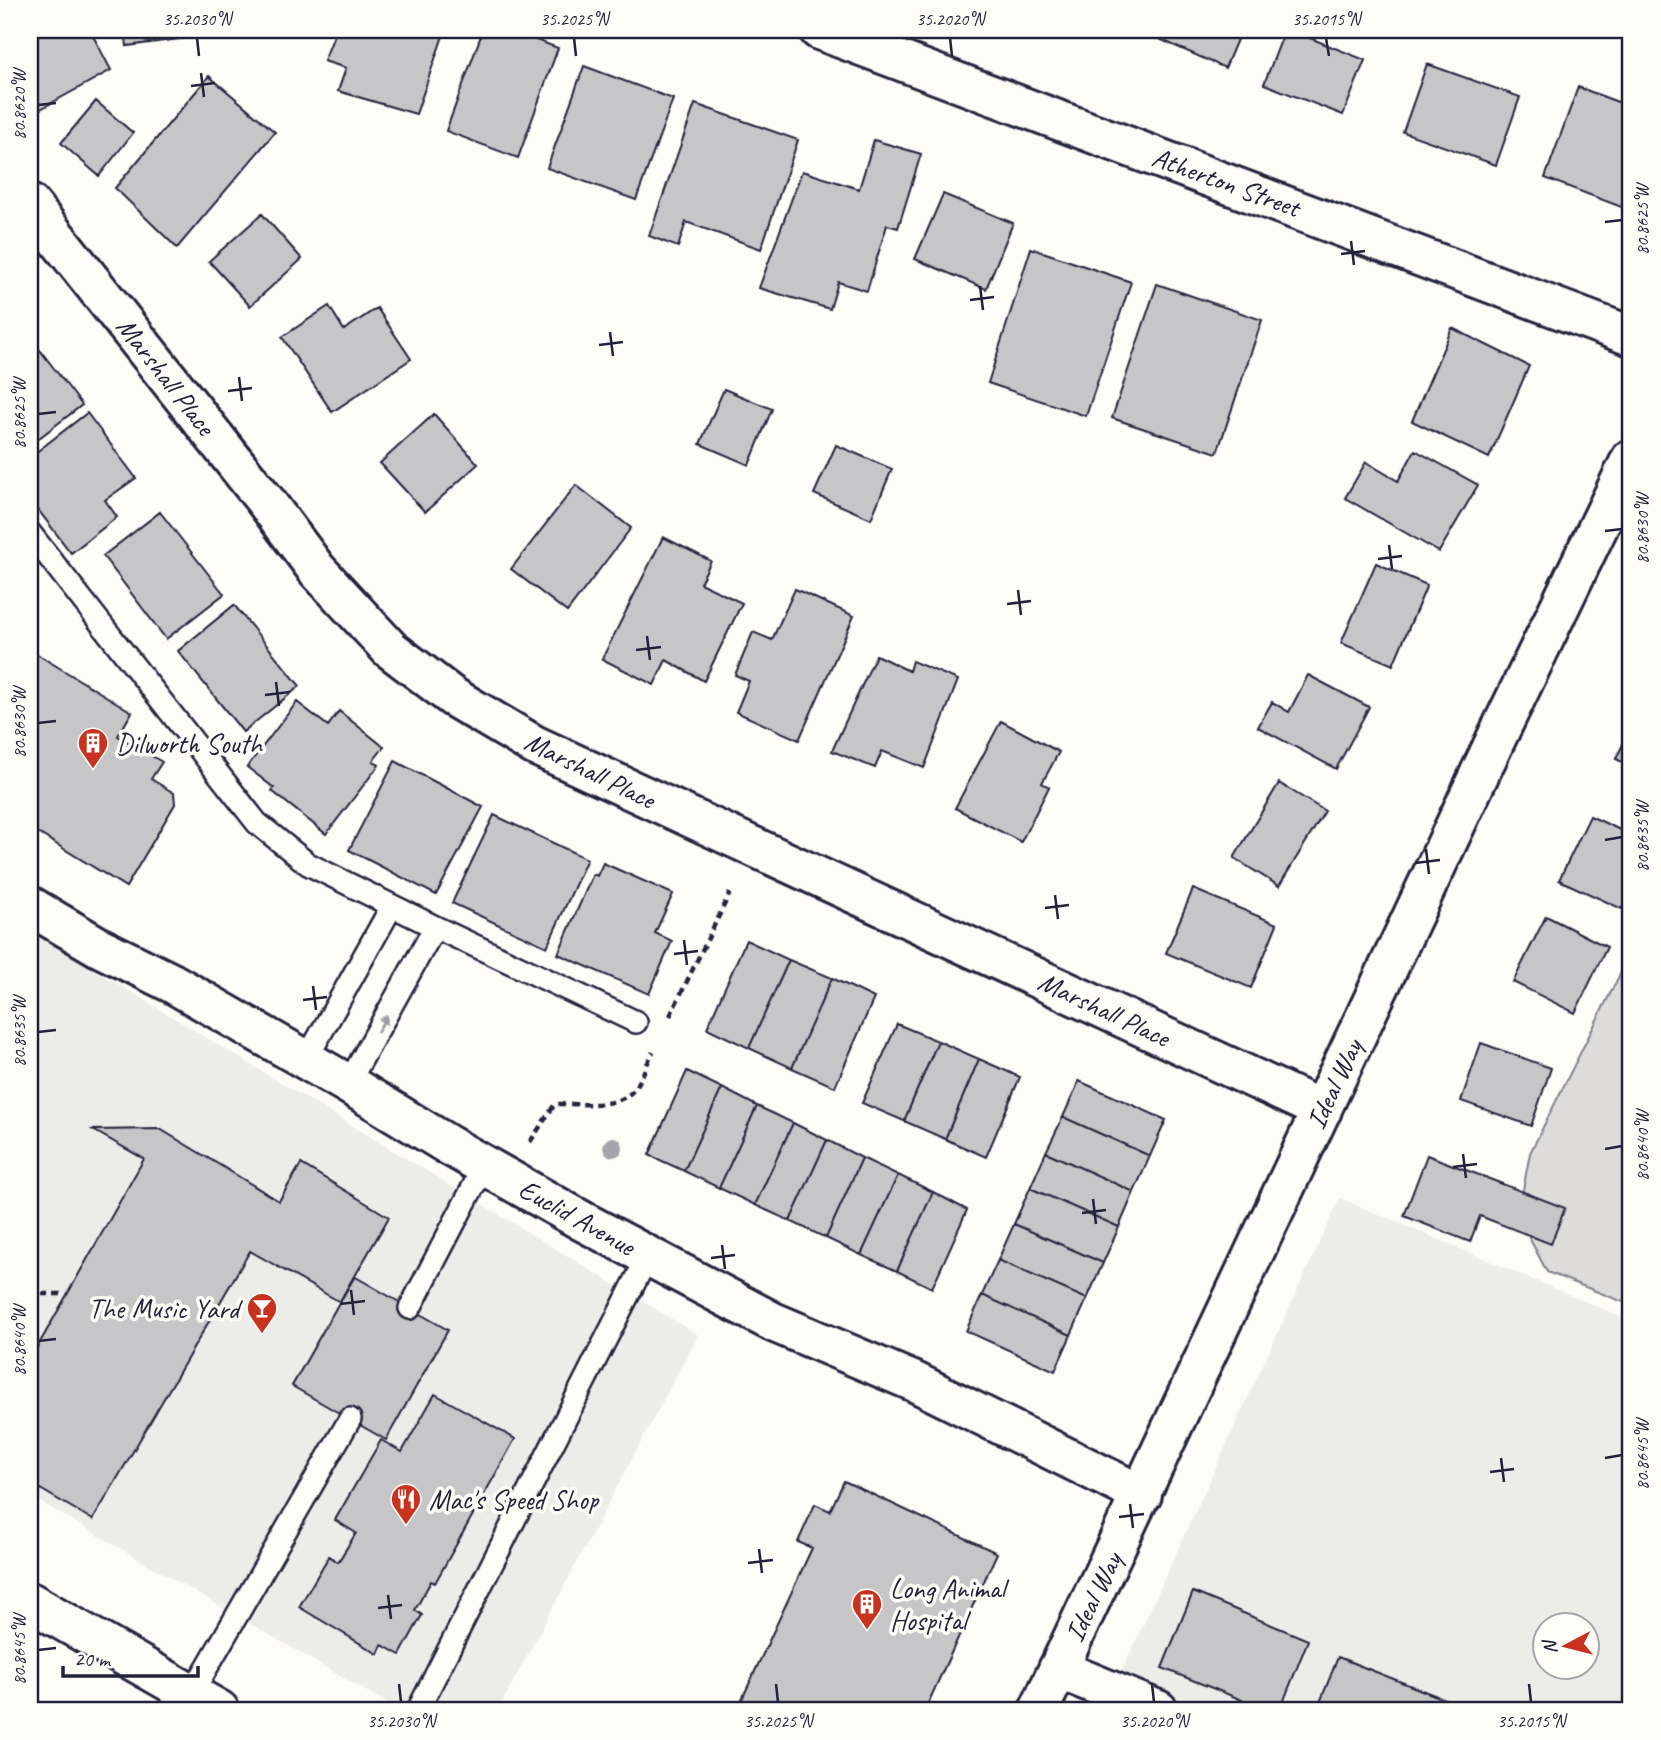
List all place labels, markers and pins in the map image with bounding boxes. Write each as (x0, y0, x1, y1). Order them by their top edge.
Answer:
building icon: Dilworth South (76, 726, 110, 770)
place label: Dilworth South (116, 726, 264, 761)
place label: The Music Yard (88, 1291, 243, 1326)
bar icon: The Music Yard (245, 1291, 279, 1335)
restaurant icon: Mac's Speed Shop (389, 1482, 423, 1526)
place label: Mac's Speed Shop (429, 1482, 600, 1517)
place label: Long Animal Hospital (890, 1571, 1010, 1638)
building icon: Long Animal Hospital (850, 1587, 884, 1631)

